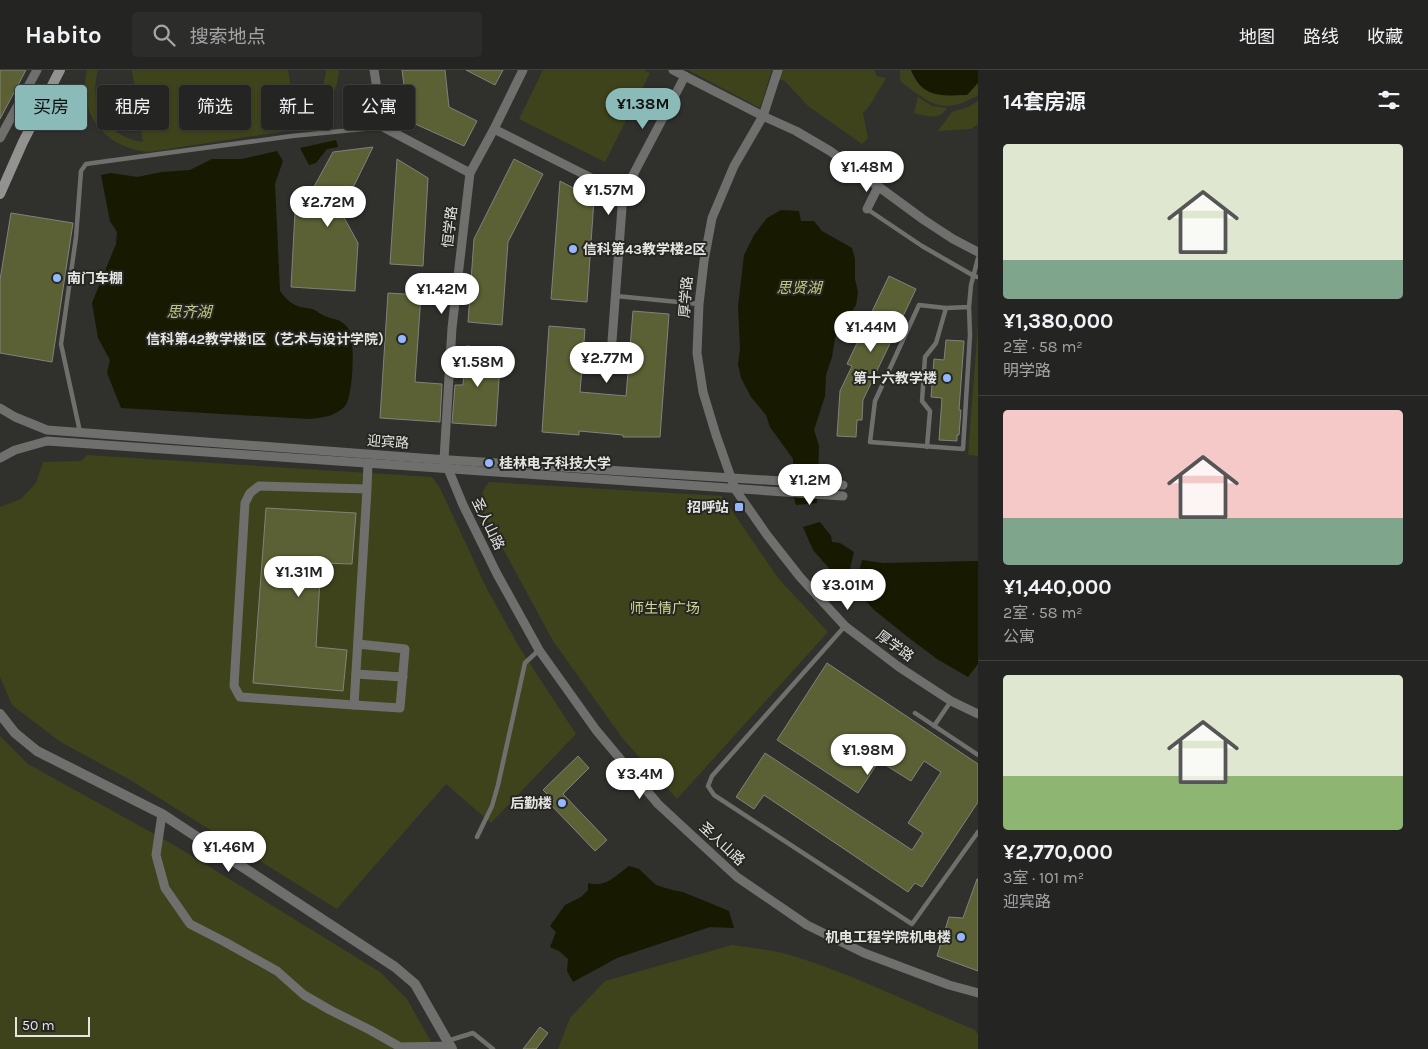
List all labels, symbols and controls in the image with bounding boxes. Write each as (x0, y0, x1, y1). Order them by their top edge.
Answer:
search box (132, 12, 482, 57)
text: Habito (25, 21, 102, 49)
icon: search (150, 21, 178, 49)
text: 搜索地点 (190, 26, 266, 48)
text: 地图 (1239, 26, 1275, 48)
text: 路线 (1303, 26, 1339, 48)
text: 收藏 (1367, 26, 1403, 48)
chip: 买房 (15, 85, 87, 130)
chip: 租房 (97, 85, 169, 130)
chip: 筛选 (179, 85, 251, 130)
chip: 新上 (261, 85, 333, 130)
chip: 公寓 (343, 85, 415, 130)
icon: filters (1375, 86, 1403, 114)
pin: ¥1.38M (602, 88, 684, 130)
text: 14套房源 (1003, 90, 1086, 114)
text: ¥1.38M (617, 94, 669, 113)
pin: ¥1.48M (826, 150, 908, 193)
text: ¥1.48M (841, 157, 893, 176)
pin: ¥1.57M (568, 174, 650, 216)
icon: home (1158, 177, 1248, 267)
text: ¥1.57M (584, 180, 634, 199)
pin: ¥2.72M (287, 186, 369, 228)
text: ¥2.72M (301, 192, 355, 211)
street label: 恒学路 (439, 205, 461, 249)
place label: 信科第43教学楼2区 (583, 241, 707, 258)
marker: 信科第43教学楼2区 (567, 243, 579, 255)
place label: 南门车棚 (67, 270, 123, 287)
marker: 南门车棚 (51, 272, 63, 284)
pin: ¥1.42M (401, 272, 483, 315)
street label: 厚学路 (676, 275, 696, 319)
text: ¥1.42M (416, 279, 468, 298)
water label: 思贤湖 (776, 279, 823, 297)
water label: 思齐湖 (166, 303, 213, 321)
text: ¥1,380,000 (1003, 309, 1113, 333)
pin: ¥1.44M (830, 310, 912, 353)
text: ¥1.44M (845, 317, 897, 336)
place label: 信科第42教学楼1区（艺术与设计学院） (146, 331, 392, 348)
marker: 信科第42教学楼1区（艺术与设计学院） (396, 333, 408, 345)
text: 2室 · 58 m² (1003, 337, 1083, 356)
pin: ¥2.77M (566, 342, 648, 384)
pin: ¥1.58M (437, 346, 519, 388)
text: ¥2.77M (581, 348, 633, 367)
text: ¥1.58M (452, 352, 504, 371)
text: 明学路 (1003, 361, 1051, 380)
place label: 第十六教学楼 (853, 370, 937, 387)
marker: 第十六教学楼 (941, 372, 953, 384)
street label: 迎宾路 (366, 432, 410, 452)
icon: home (1158, 442, 1248, 532)
place label: 桂林电子科技大学 (499, 455, 611, 472)
marker: 桂林电子科技大学 (483, 457, 495, 469)
pin: ¥1.2M (775, 464, 845, 506)
text: ¥1.2M (789, 470, 831, 489)
street label: 圣人山路 (468, 495, 508, 553)
place label: 招呼站 (687, 499, 729, 516)
marker: 招呼站 (733, 501, 745, 513)
pin: ¥1.31M (258, 556, 340, 598)
text: ¥1.31M (275, 562, 323, 581)
pin: ¥3.01M (807, 568, 889, 611)
text: ¥3.01M (822, 575, 874, 594)
text: ¥1,440,000 (1003, 575, 1112, 599)
park label: 师生情广场 (630, 600, 700, 617)
text: 2室 · 58 m² (1003, 603, 1083, 622)
street label: 厚学路 (873, 627, 917, 665)
text: 公寓 (1003, 627, 1035, 646)
icon: home (1158, 707, 1248, 797)
pin: ¥1.98M (827, 734, 909, 776)
text: ¥1.98M (842, 740, 894, 759)
pin: ¥3.4M (605, 758, 675, 800)
text: ¥3.4M (617, 764, 663, 783)
place label: 后勤楼 (510, 795, 552, 812)
marker: 后勤楼 (556, 797, 568, 809)
street label: 圣人山路 (696, 819, 748, 869)
pin: ¥1.46M (188, 830, 270, 873)
text: ¥1.46M (203, 837, 255, 856)
text: ¥2,770,000 (1003, 840, 1113, 864)
text: 3室 · 101 m² (1003, 868, 1084, 887)
text: 迎宾路 (1003, 892, 1051, 911)
place label: 机电工程学院机电楼 (825, 929, 951, 946)
marker: 机电工程学院机电楼 (955, 931, 967, 943)
scale bar (15, 1014, 90, 1037)
text: 50 m (22, 1017, 55, 1034)

